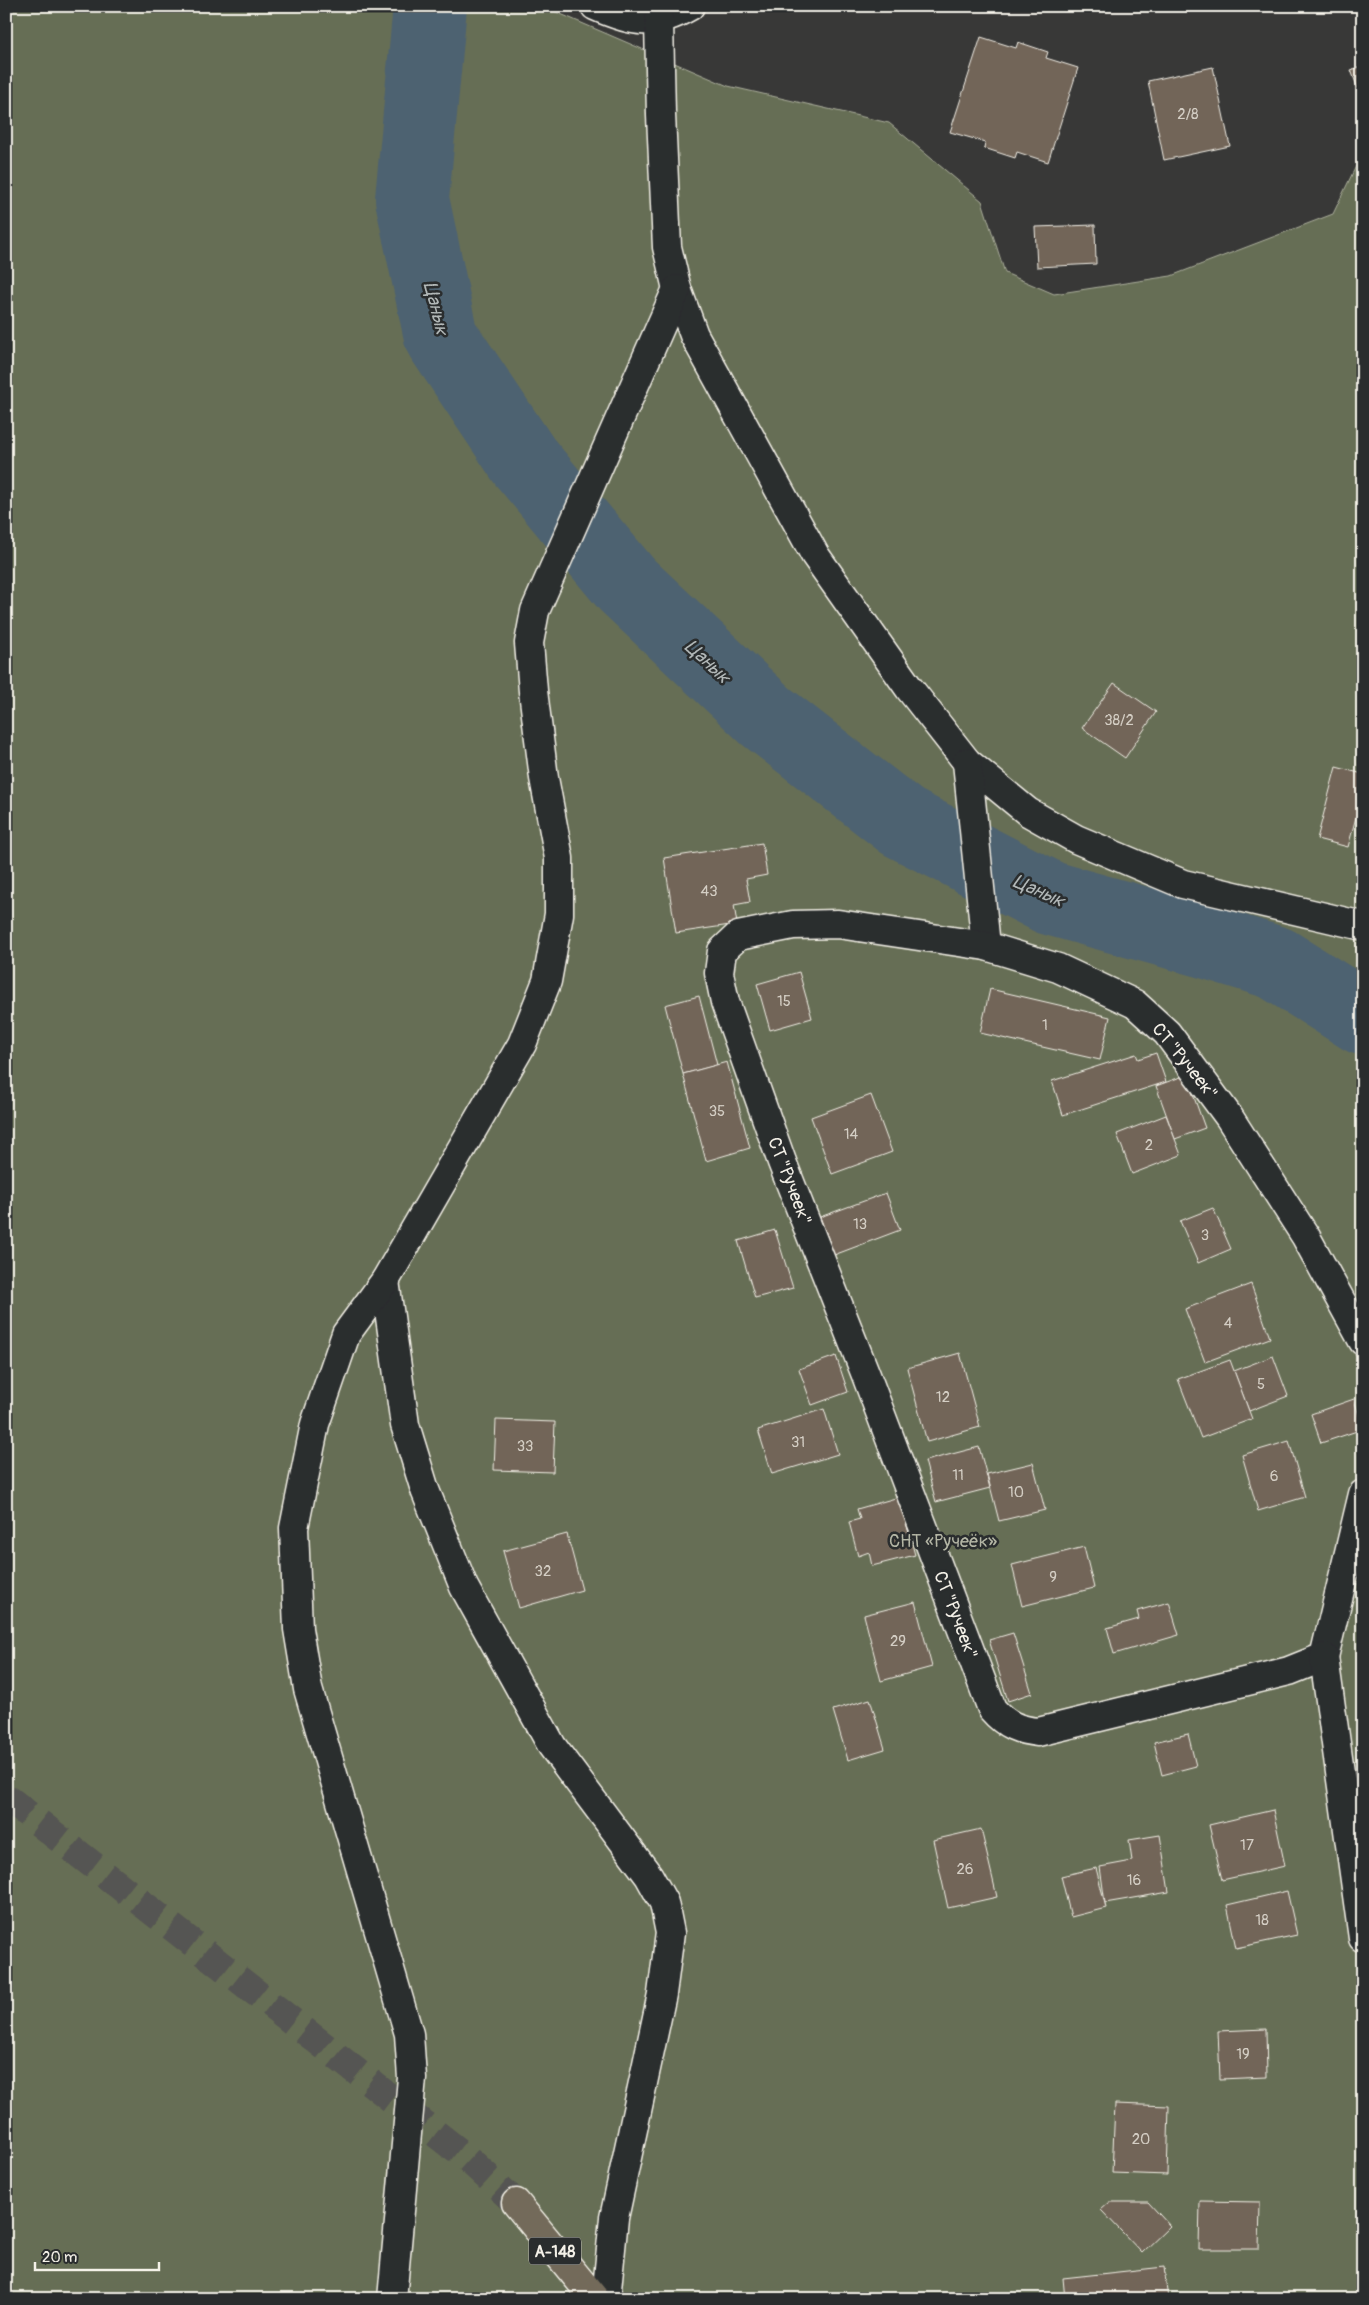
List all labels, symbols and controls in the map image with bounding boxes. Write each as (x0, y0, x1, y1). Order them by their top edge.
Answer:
house number: 2/8 (1177, 105, 1199, 124)
water label: Цанык (418, 279, 455, 339)
water label: Цанык (679, 635, 737, 690)
house number: 38/2 (1104, 711, 1134, 730)
water label: Цанык (1009, 869, 1070, 914)
house number: 43 (700, 882, 718, 901)
house number: 15 (777, 992, 791, 1011)
house number: 1 (1042, 1016, 1048, 1035)
street label: СТ "Ручеек" (1147, 1018, 1223, 1104)
house number: 35 (709, 1102, 725, 1121)
house number: 14 (844, 1125, 859, 1144)
street label: СТ "Ручеек" (762, 1134, 817, 1228)
house number: 2 (1145, 1136, 1153, 1155)
house number: 13 (853, 1215, 867, 1234)
house number: 3 (1201, 1226, 1209, 1245)
house number: 4 (1224, 1314, 1233, 1333)
house number: 5 (1257, 1375, 1265, 1394)
house number: 12 (936, 1388, 950, 1407)
house number: 31 (791, 1433, 805, 1452)
house number: 33 (517, 1437, 533, 1456)
house number: 11 (952, 1466, 964, 1485)
house number: 6 (1270, 1467, 1278, 1486)
house number: 10 (1008, 1483, 1024, 1502)
park label: СНТ «Ручеёк» (889, 1530, 997, 1553)
house number: 32 (535, 1562, 551, 1581)
street label: СТ "Ручеек" (928, 1568, 983, 1662)
house number: 9 (1049, 1568, 1057, 1587)
house number: 29 (890, 1632, 906, 1651)
house number: 17 (1240, 1836, 1254, 1855)
house number: 26 (956, 1860, 974, 1879)
house number: 16 (1127, 1871, 1141, 1890)
house number: 18 (1255, 1911, 1269, 1930)
house number: 19 (1236, 2045, 1250, 2064)
house number: 20 (1132, 2130, 1150, 2149)
road number: А-148 (529, 2238, 581, 2264)
scale bar (35, 2240, 159, 2272)
text: 20 m (42, 2248, 77, 2267)

